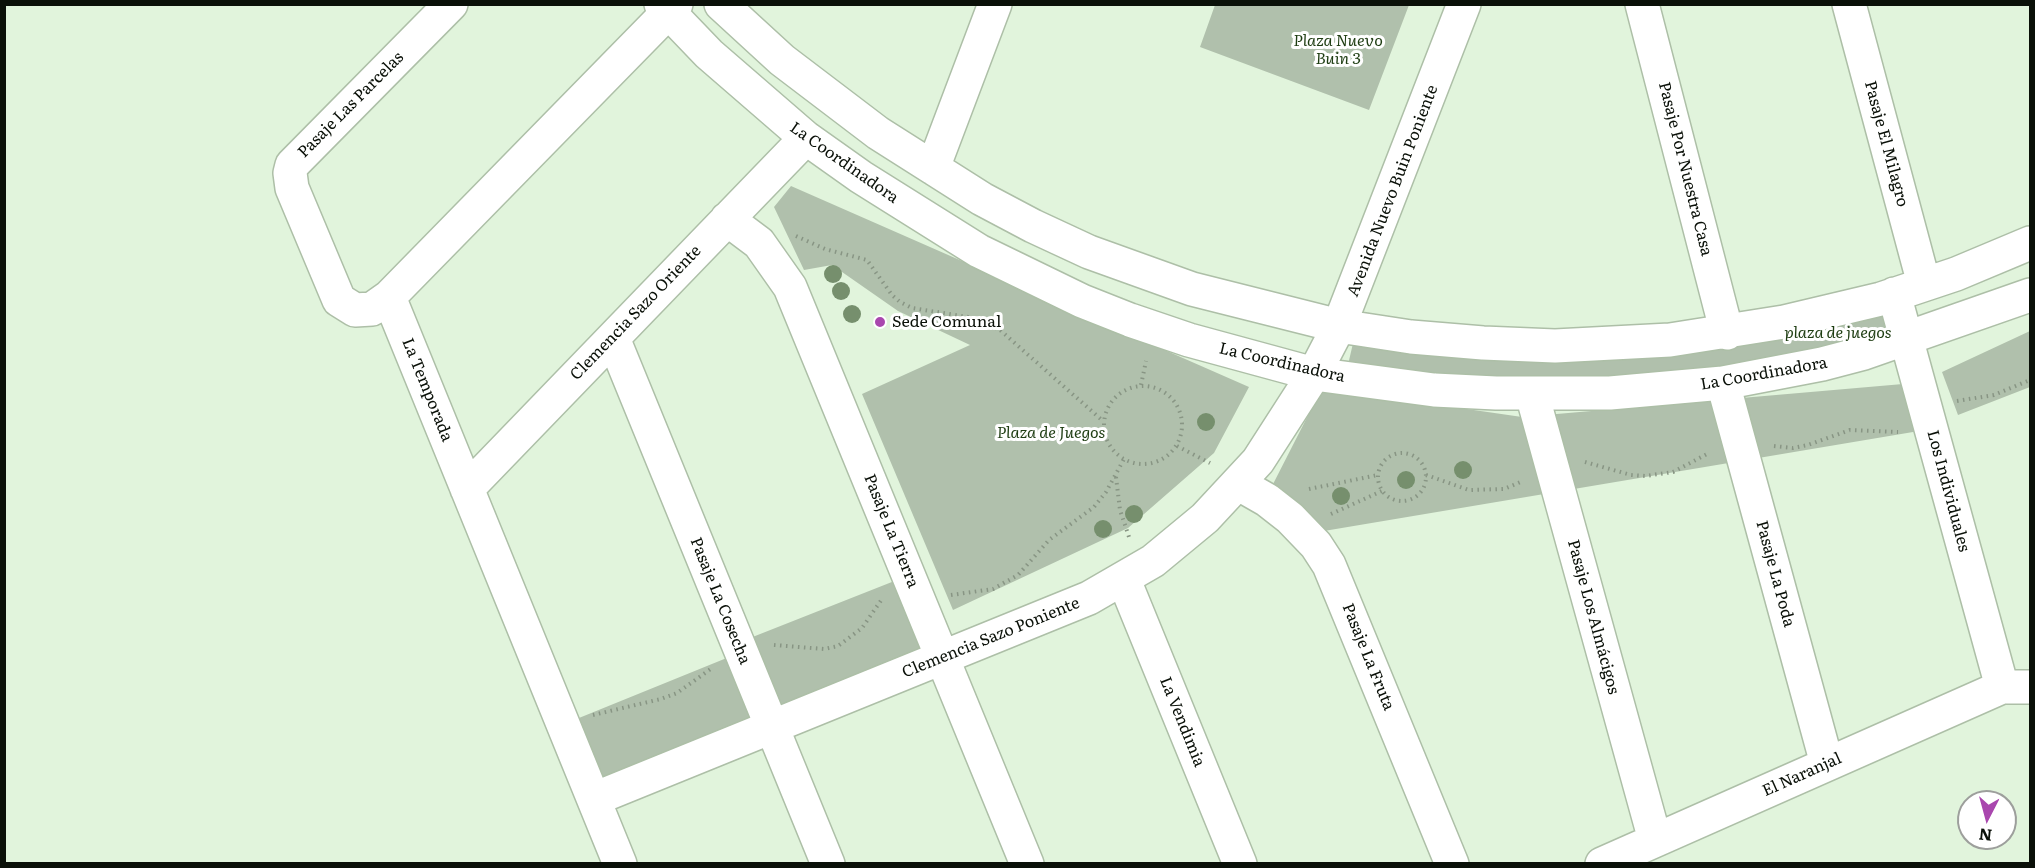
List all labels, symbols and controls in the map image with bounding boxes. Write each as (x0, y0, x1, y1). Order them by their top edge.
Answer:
park label: Plaza Nuevo Buin 3 (1293, 31, 1383, 69)
street label: Pasaje Las Parcelas (294, 48, 408, 162)
street label: Pasaje El Milagro (1860, 79, 1912, 209)
street label: Pasaje Por Nuestra Casa (1654, 80, 1716, 258)
street label: Avenida Nuevo Buin Poniente (1344, 82, 1442, 300)
street label: La Coordinadora (786, 118, 902, 208)
street label: Clemencia Sazo Oriente (567, 242, 705, 384)
place label: Sede Comunal (892, 312, 1001, 332)
marker: Sede Comunal (873, 315, 887, 329)
park label: plaza de juegos (1784, 323, 1892, 343)
street label: La Temporada (398, 335, 456, 445)
street label: La Coordinadora (1217, 339, 1347, 387)
street label: La Coordinadora (1699, 353, 1829, 395)
park label: Plaza de Juegos (997, 423, 1105, 443)
street label: Los Individuales (1923, 428, 1973, 554)
street label: Pasaje La Tierra (859, 471, 923, 591)
street label: Pasaje La Poda (1752, 519, 1798, 629)
street label: Pasaje La Cosecha (686, 535, 754, 667)
street label: Pasaje Los Almácigos (1563, 538, 1623, 696)
street label: Clemencia Sazo Poniente (899, 594, 1083, 682)
street label: Pasaje La Fruta (1338, 601, 1398, 713)
street label: La Vendimia (1155, 674, 1209, 770)
street label: El Naranjal (1759, 749, 1845, 801)
north arrow (1957, 790, 2017, 850)
text: N (1977, 823, 1993, 849)

